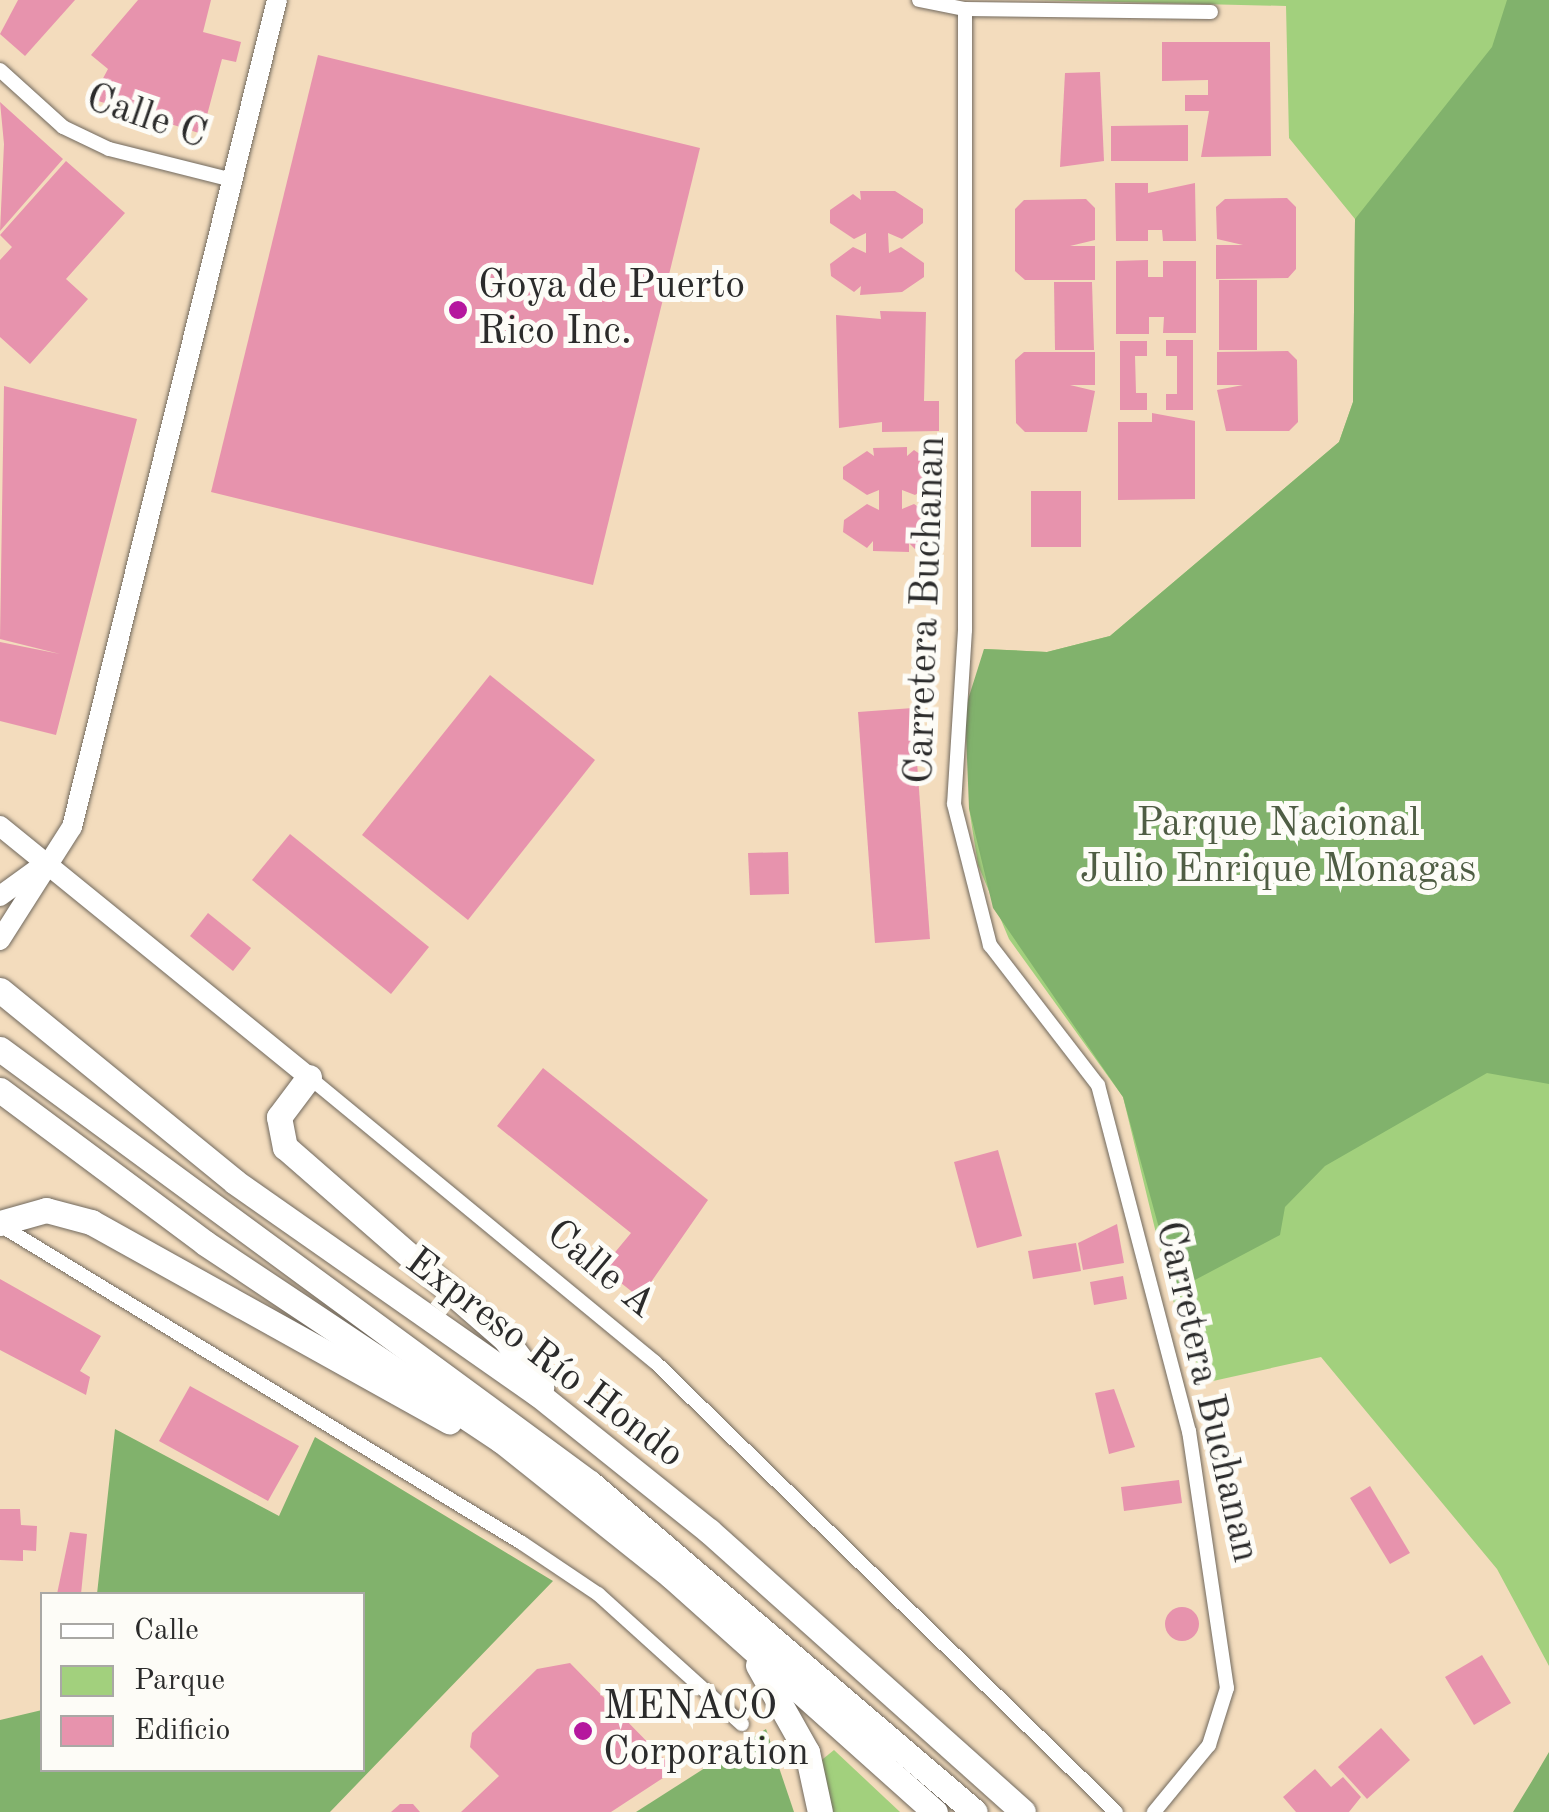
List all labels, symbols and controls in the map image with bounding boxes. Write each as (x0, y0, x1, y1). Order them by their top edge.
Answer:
street label: Calle C (79, 75, 213, 161)
place label: Goya de Puerto Rico Inc. (478, 263, 745, 357)
marker: Goya de Puerto Rico Inc. (447, 299, 469, 321)
street label: Carretera Buchanan (897, 435, 957, 785)
park label: Parque Nacional Julio Enrique Monagas (1080, 801, 1476, 895)
street label: Calle A (535, 1210, 665, 1330)
street label: Carretera Buchanan (1143, 1217, 1269, 1567)
street label: Expreso Río Hondo (395, 1239, 693, 1479)
legend (40, 1592, 365, 1772)
text: Calle (134, 1616, 199, 1646)
text: Parque (134, 1666, 225, 1696)
place label: MENACO Corporation (603, 1684, 809, 1778)
text: Edificio (134, 1716, 230, 1746)
marker: MENACO Corporation (572, 1720, 594, 1742)

